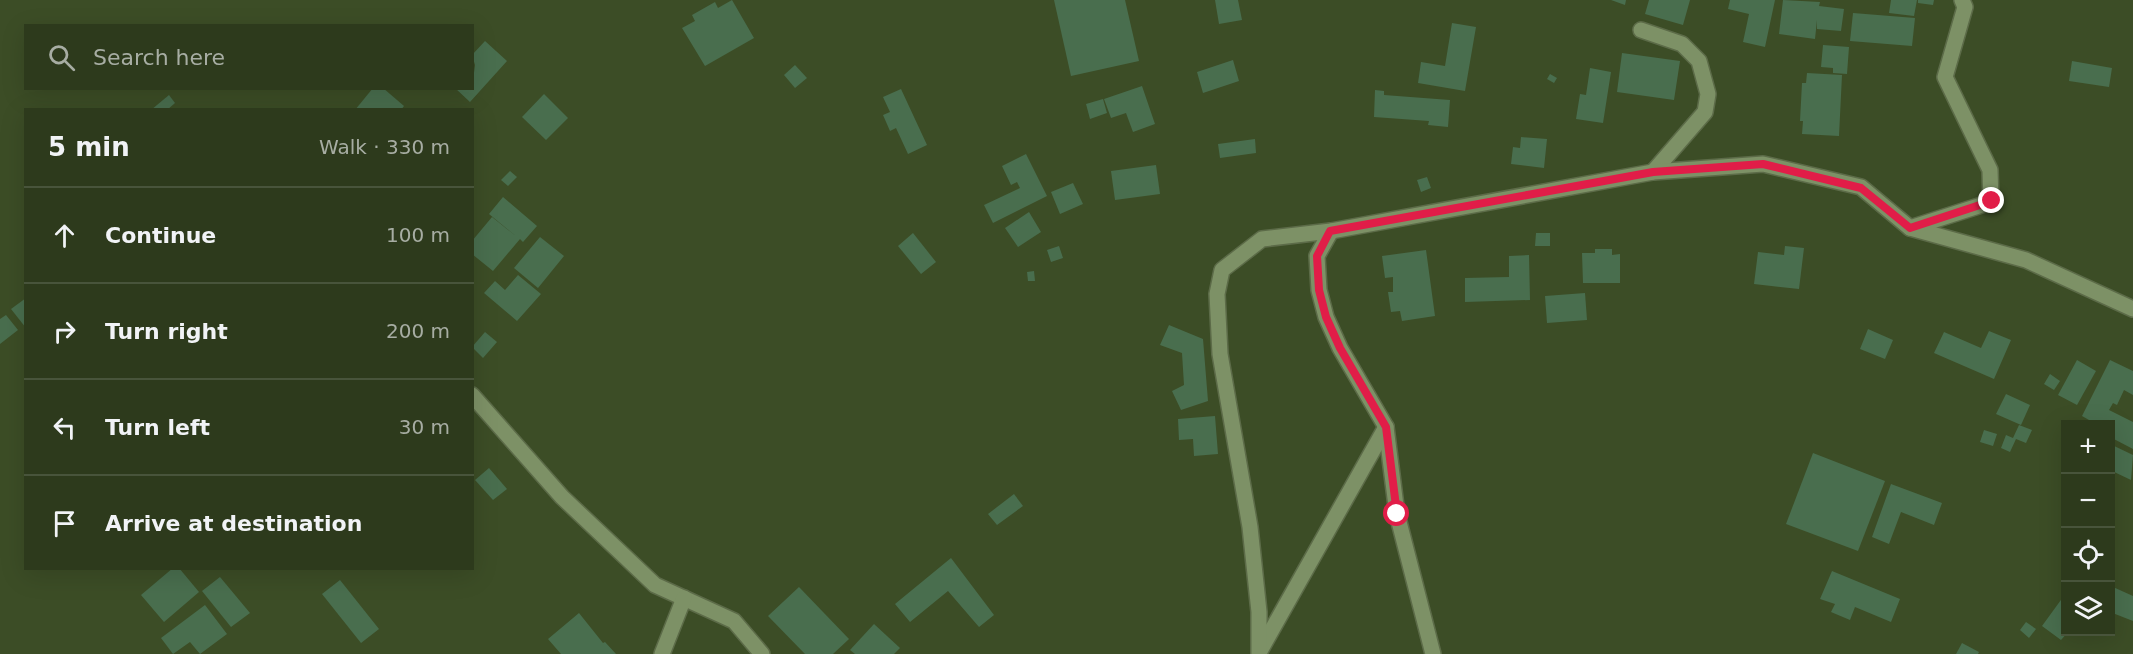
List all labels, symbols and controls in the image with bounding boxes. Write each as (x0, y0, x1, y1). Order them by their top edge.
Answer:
search box (24, 24, 474, 90)
icon: search (45, 41, 78, 74)
text: Search here (93, 45, 225, 70)
text: 5 min (48, 132, 130, 162)
text: Walk · 330 m (319, 135, 450, 159)
route end (1978, 187, 2004, 213)
icon: ahead (48, 219, 81, 252)
text: Continue (105, 223, 216, 248)
text: 100 m (386, 223, 450, 247)
icon: right (48, 315, 81, 348)
text: Turn right (105, 319, 228, 344)
text: 200 m (386, 319, 450, 343)
icon: left (48, 411, 81, 444)
text: Turn left (105, 415, 210, 440)
text: 30 m (399, 415, 450, 439)
map controls (2061, 420, 2115, 636)
button: + (2061, 420, 2115, 474)
button: − (2061, 474, 2115, 528)
route start (1383, 500, 1409, 526)
icon: arrive (48, 507, 81, 540)
text: Arrive at destination (105, 511, 362, 536)
button: locate (2061, 528, 2115, 582)
button: layers (2061, 582, 2115, 636)

